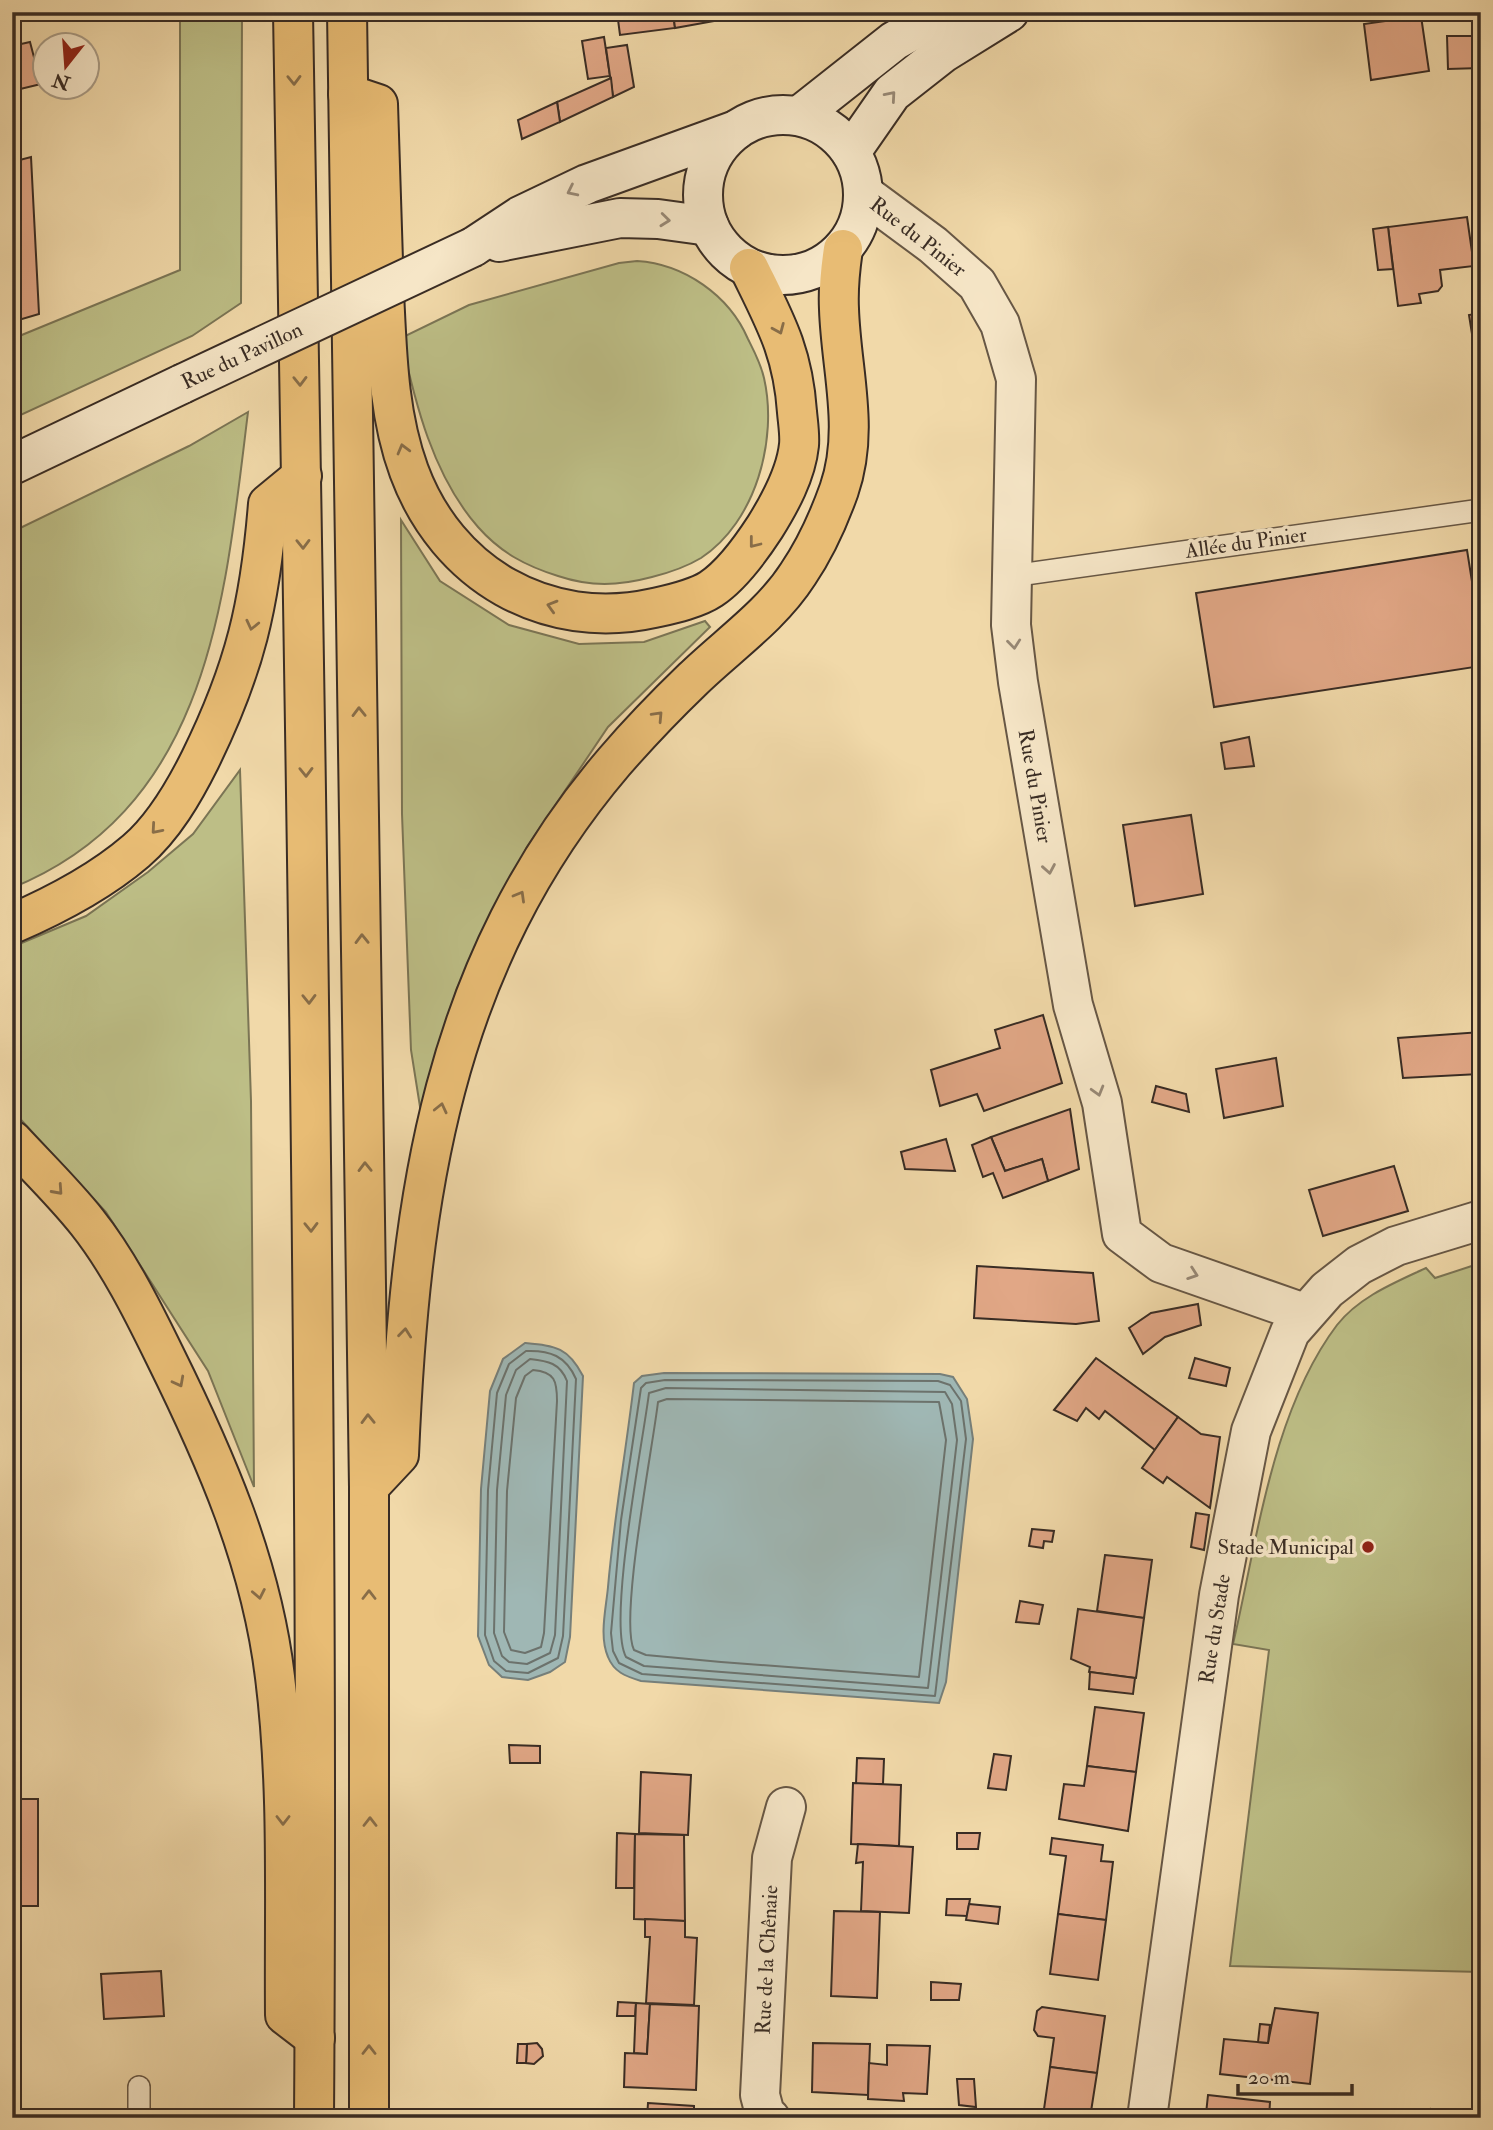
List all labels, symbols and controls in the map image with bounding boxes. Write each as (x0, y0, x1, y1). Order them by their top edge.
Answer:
north arrow (32, 32, 102, 102)
text: N (49, 67, 74, 96)
one-way arrow (286, 76, 302, 86)
one-way arrow (883, 92, 895, 105)
one-way arrow (567, 183, 579, 197)
street label: Rue du Pinier (864, 191, 972, 283)
one-way arrow (659, 212, 670, 227)
street label: Rue du Pavillon (177, 316, 307, 396)
one-way arrow (771, 322, 785, 334)
one-way arrow (292, 376, 307, 387)
one-way arrow (397, 443, 411, 455)
street label: Allée du Pinier (1183, 521, 1309, 565)
one-way arrow (750, 535, 762, 547)
one-way arrow (295, 539, 310, 550)
one-way arrow (546, 600, 558, 615)
one-way arrow (245, 619, 260, 631)
one-way arrow (1006, 639, 1021, 650)
one-way arrow (352, 706, 367, 717)
one-way arrow (649, 711, 662, 724)
street label: Rue du Pinier (1012, 727, 1058, 845)
one-way arrow (298, 767, 314, 778)
one-way arrow (152, 821, 164, 834)
one-way arrow (1041, 863, 1056, 875)
one-way arrow (512, 891, 525, 904)
one-way arrow (355, 934, 370, 945)
one-way arrow (301, 994, 316, 1005)
one-way arrow (1090, 1085, 1105, 1097)
one-way arrow (432, 1102, 447, 1114)
one-way arrow (357, 1161, 373, 1172)
one-way arrow (50, 1182, 62, 1195)
one-way arrow (303, 1222, 319, 1232)
one-way arrow (1186, 1266, 1198, 1280)
one-way arrow (398, 1327, 413, 1339)
one-way arrow (170, 1375, 184, 1387)
one-way arrow (360, 1413, 376, 1424)
place label: Stade Municipal (1218, 1534, 1355, 1561)
marker: Stade Municipal (1360, 1539, 1376, 1555)
street label: Rue du Stade (1193, 1572, 1237, 1686)
one-way arrow (251, 1588, 266, 1600)
one-way arrow (362, 1589, 377, 1600)
one-way arrow (275, 1815, 291, 1825)
one-way arrow (362, 1816, 378, 1827)
street label: Rue de la Chênaie (750, 1884, 784, 2035)
one-way arrow (361, 2044, 377, 2054)
scale bar (1238, 2053, 1351, 2097)
text: 20 m (1248, 2064, 1290, 2091)

